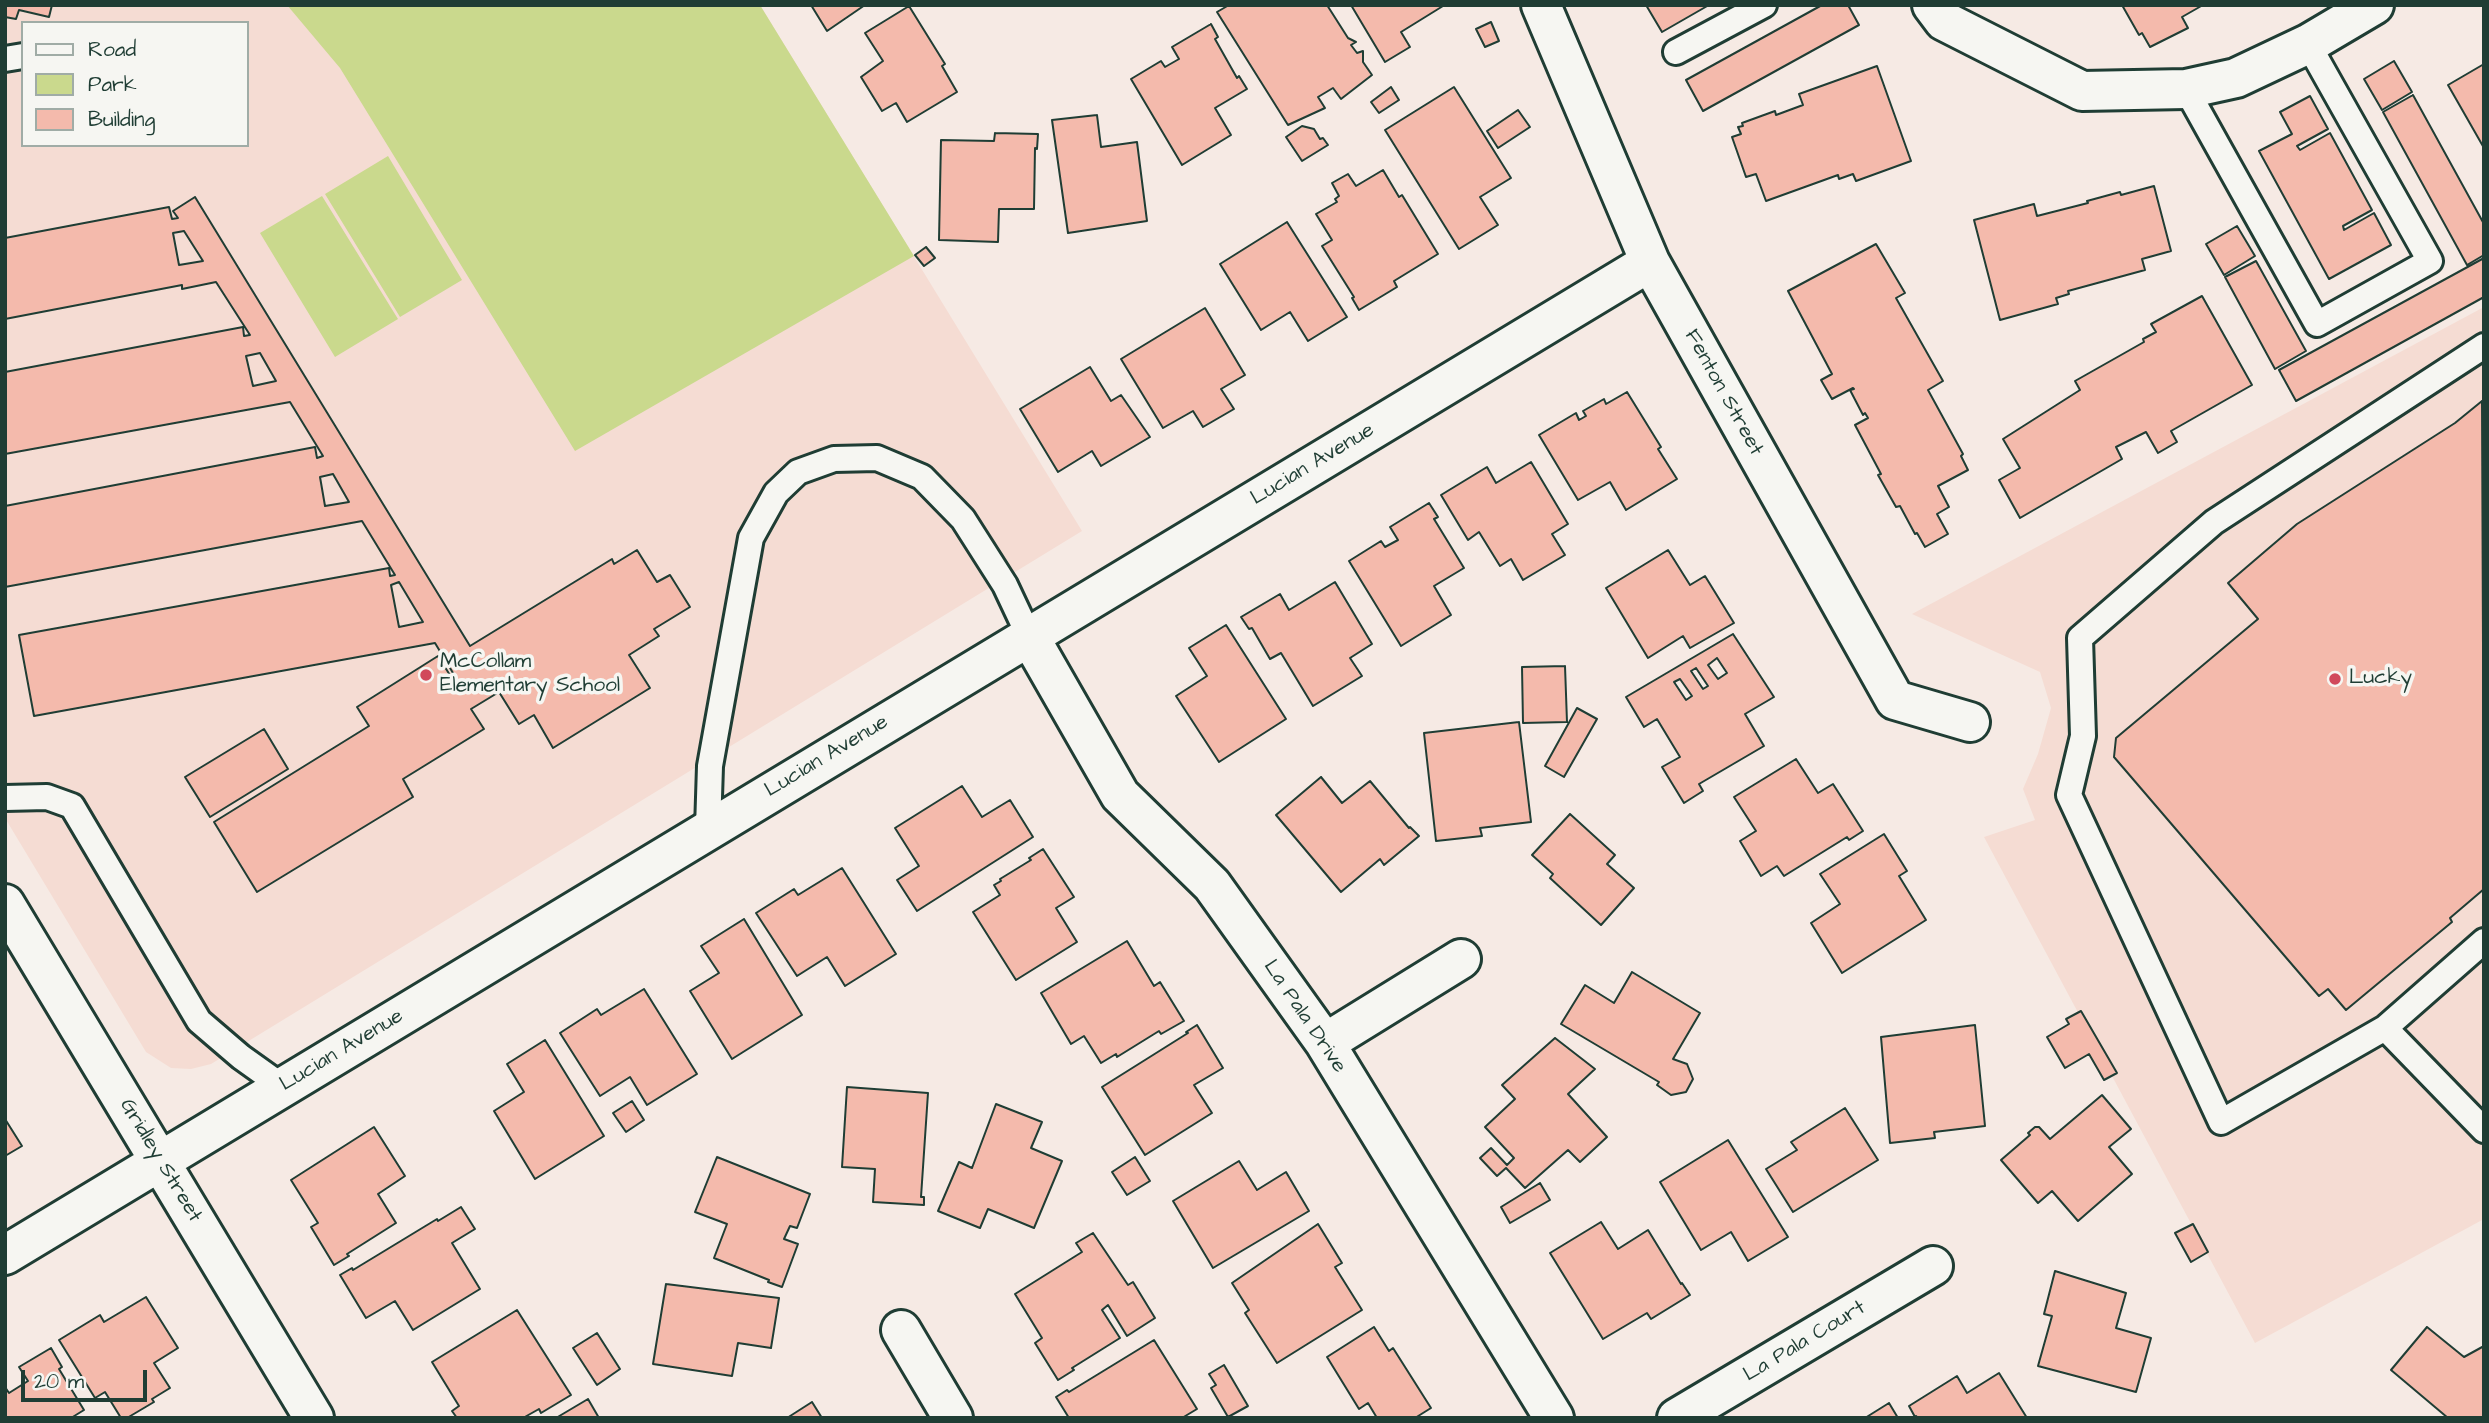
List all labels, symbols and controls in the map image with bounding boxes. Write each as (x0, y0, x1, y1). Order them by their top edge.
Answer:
legend (21, 21, 248, 147)
text: Road (88, 35, 136, 64)
text: Park (88, 70, 137, 99)
text: Building (88, 105, 155, 134)
street label: Fenton Street (1678, 325, 1768, 461)
street label: Lucian Avenue (1247, 418, 1379, 512)
place label: McCollam Elementary School (440, 650, 620, 700)
place label: Lucky (2349, 666, 2412, 692)
marker: McCollam Elementary School (418, 667, 434, 683)
marker: Lucky (2327, 671, 2343, 687)
street label: Lucian Avenue (761, 710, 893, 804)
street label: La Pala Drive (1257, 956, 1351, 1078)
street label: Lucian Avenue (276, 1004, 408, 1098)
street label: Gridley Street (113, 1095, 207, 1227)
street label: La Pala Court (1740, 1296, 1870, 1388)
scale bar (24, 1356, 150, 1400)
text: 20 m (34, 1367, 84, 1396)

